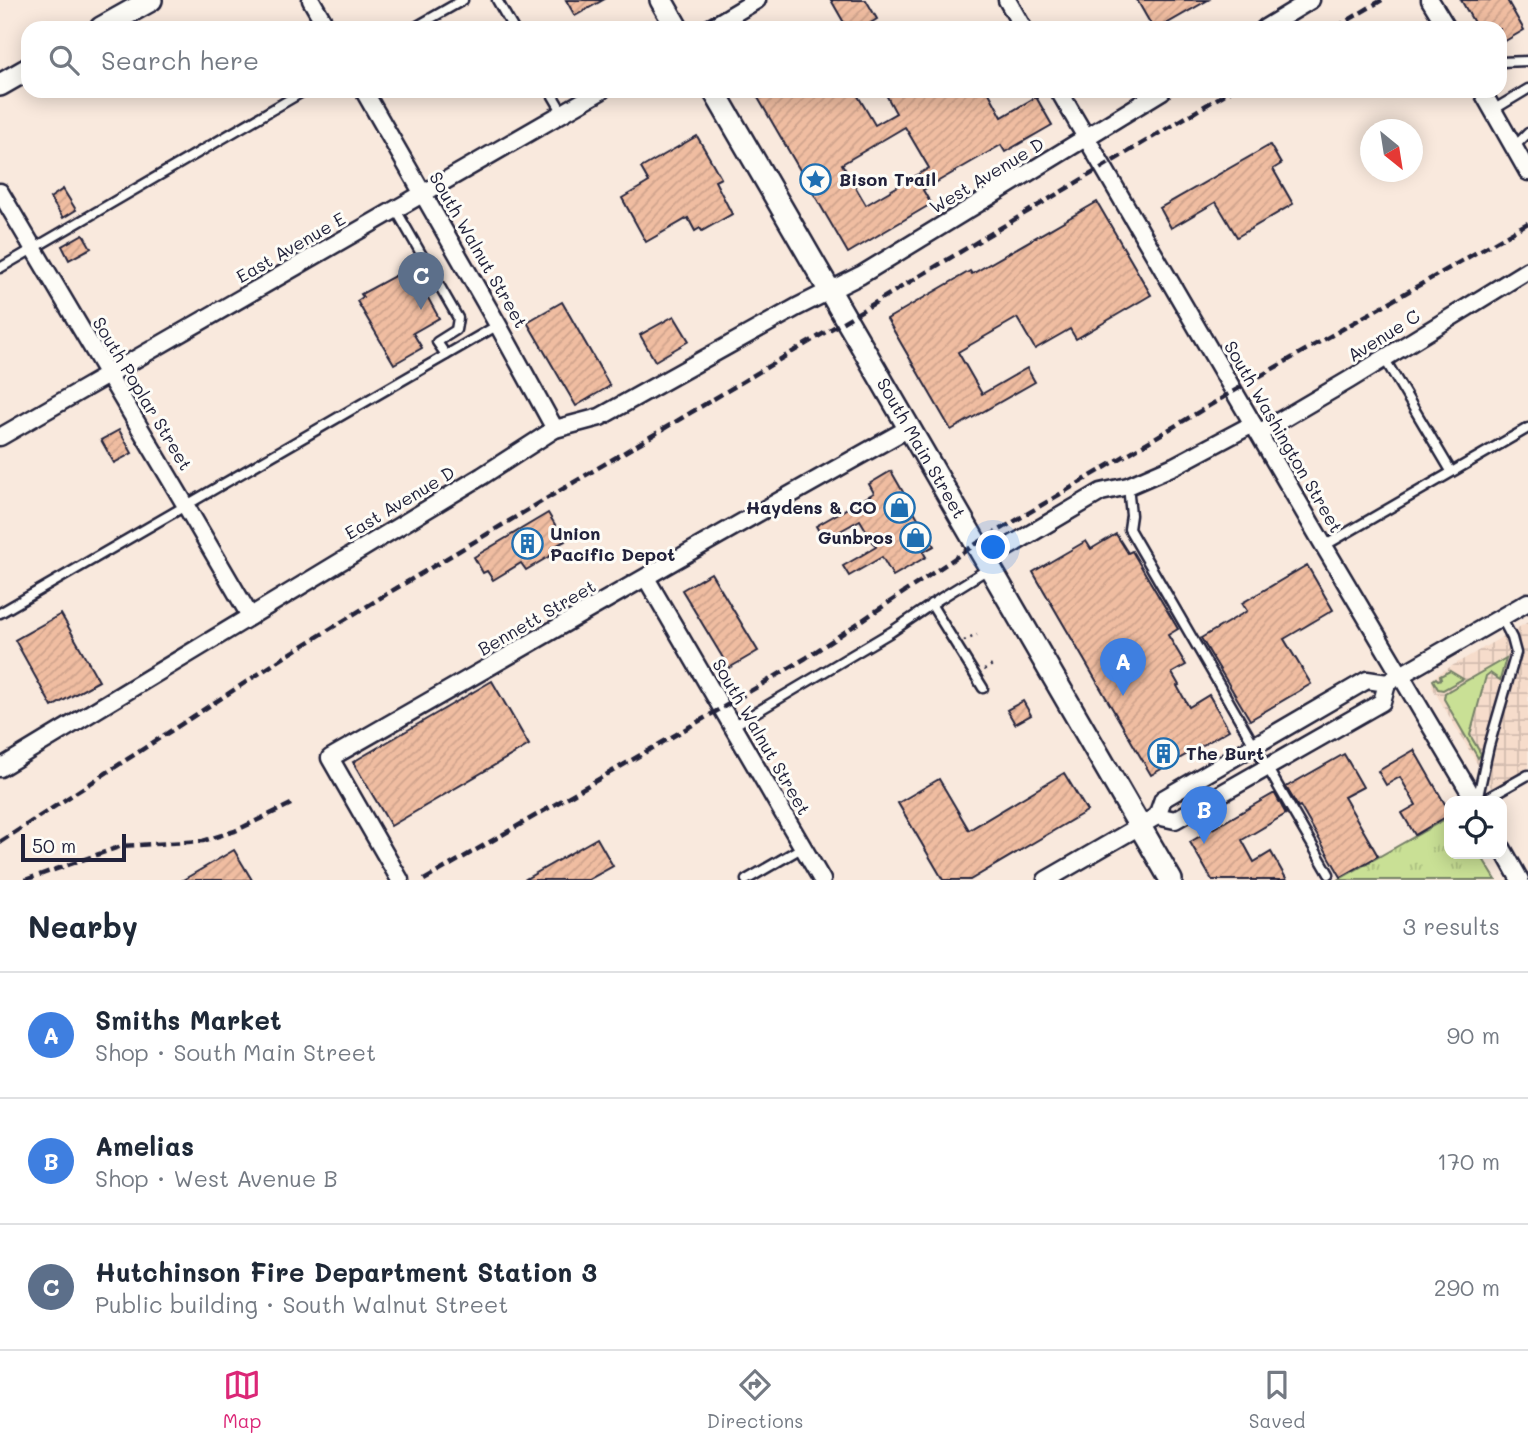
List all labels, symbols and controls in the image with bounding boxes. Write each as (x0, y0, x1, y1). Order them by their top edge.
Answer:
search box (21, 21, 1507, 98)
icon: search (45, 41, 83, 79)
text: Search here (101, 43, 259, 77)
north arrow (1360, 119, 1423, 182)
street label: West Avenue D (925, 131, 1048, 219)
place icon: Bison Trail (799, 163, 833, 197)
street label: South Walnut Street (424, 167, 533, 332)
place label: Bison Trail (839, 167, 936, 191)
street label: East Avenue E (232, 206, 349, 288)
pin: C (398, 252, 444, 310)
street label: Avenue C (1343, 303, 1424, 367)
street label: South Poplar Street (87, 312, 198, 475)
street label: South Washington Street (1219, 336, 1349, 537)
street label: South Main Street (872, 373, 972, 523)
street label: East Avenue D (340, 460, 459, 544)
shop icon: Haydens & CO (883, 491, 917, 525)
place label: Haydens & CO (746, 495, 877, 519)
place label: Union Pacific Depot (550, 521, 675, 566)
shop icon: Gunbros (899, 521, 933, 555)
place label: Gunbros (818, 525, 893, 549)
building icon: Union Pacific Depot (510, 527, 544, 561)
your location (976, 530, 1010, 564)
street label: Bennett Street (473, 574, 600, 661)
pin: A (1100, 638, 1146, 696)
street label: South Walnut Street (707, 654, 816, 819)
building icon: The Burt (1146, 737, 1180, 771)
place label: The Burt (1186, 741, 1264, 765)
pin: B (1181, 786, 1227, 844)
map controls (1444, 796, 1507, 859)
button: locate (1444, 796, 1507, 859)
scale bar (21, 831, 126, 863)
text: 50 m (32, 833, 76, 858)
text: Nearby (28, 906, 138, 946)
text: 3 results (1403, 911, 1500, 941)
text: Smiths Market (95, 1003, 281, 1037)
text: A (43, 1020, 59, 1050)
text: 90 m (1447, 1020, 1500, 1050)
text: Shop · South Main Street (95, 1037, 376, 1067)
text: Amelias (95, 1129, 194, 1163)
text: B (43, 1146, 59, 1176)
text: 170 m (1437, 1146, 1500, 1176)
text: Shop · West Avenue B (95, 1163, 338, 1193)
text: Hutchinson Fire Department Station 3 (95, 1255, 597, 1289)
text: C (42, 1272, 60, 1302)
text: 290 m (1434, 1272, 1500, 1302)
text: Public building · South Walnut Street (95, 1289, 508, 1319)
tab: Map (223, 1366, 261, 1433)
tab: Directions (707, 1366, 803, 1433)
tab: Saved (1249, 1366, 1305, 1433)

